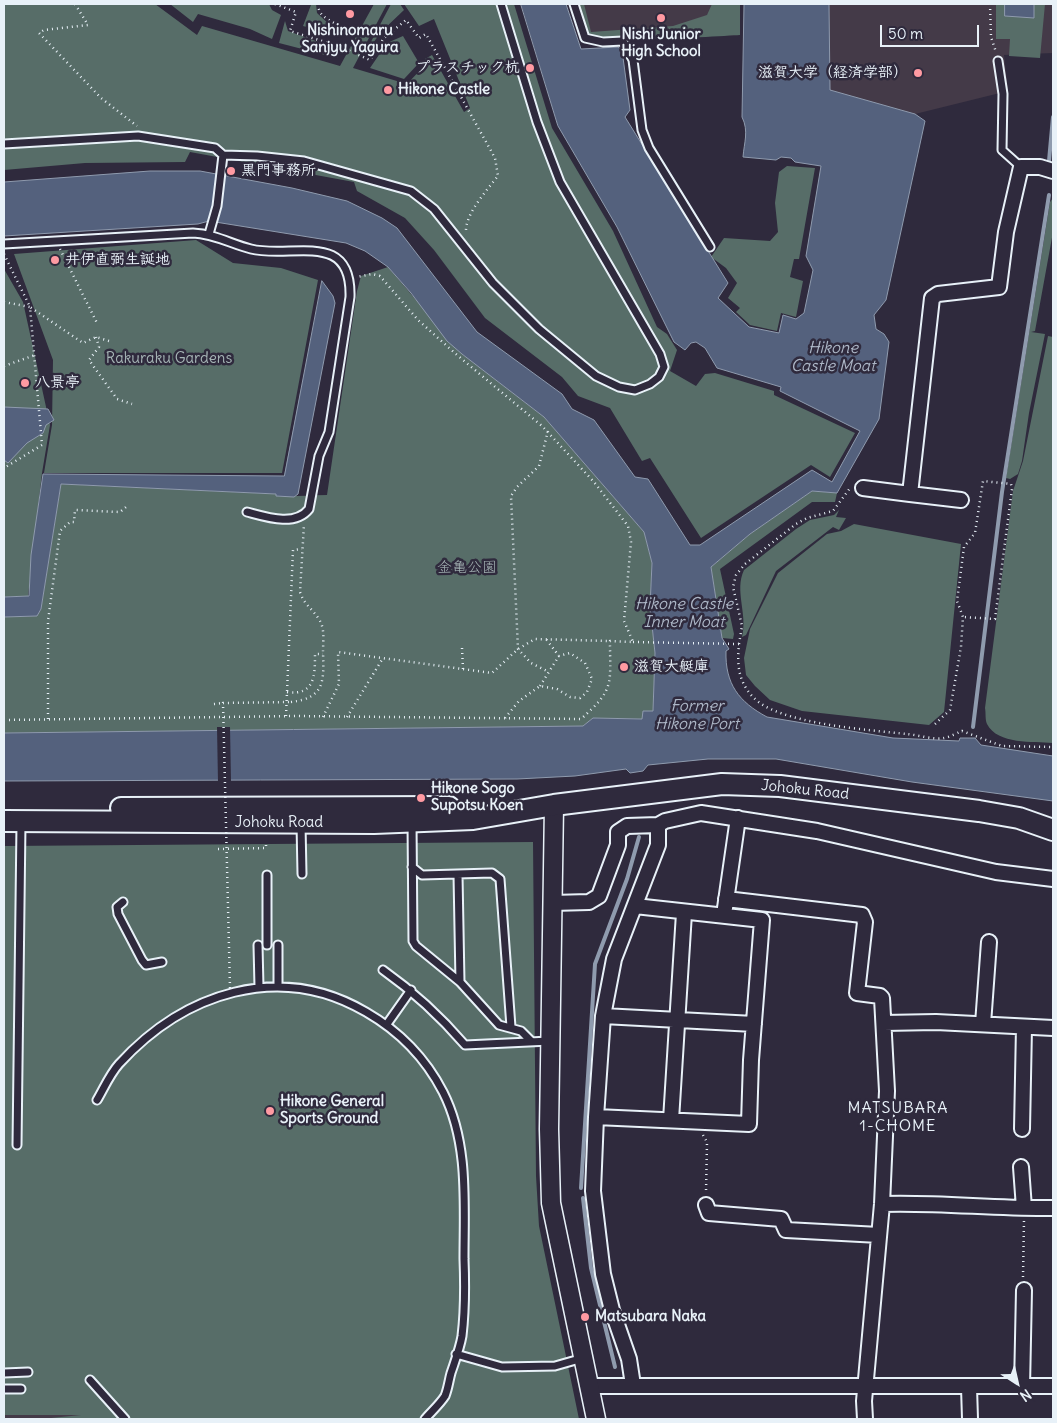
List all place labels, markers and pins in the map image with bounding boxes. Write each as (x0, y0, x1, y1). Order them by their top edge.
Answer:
marker: Nishinomaru Sanjyu Yagura (344, 8, 356, 20)
marker: Nishi Junior High School (655, 12, 667, 24)
place label: Nishinomaru Sanjyu Yagura (301, 22, 399, 57)
place label: Nishi Junior High School (621, 26, 701, 61)
place label: プラスチック杭 (415, 59, 520, 77)
marker: プラスチック杭 (524, 62, 536, 74)
place label: 滋賀大学（経済学部） (758, 64, 908, 82)
marker: 滋賀大学（経済学部） (912, 67, 924, 79)
place label: Hikone Castle (398, 81, 490, 99)
marker: Hikone Castle (382, 84, 394, 96)
place label: 黒門事務所 (241, 162, 316, 180)
marker: 黒門事務所 (225, 165, 237, 177)
place label: 井伊直弼生誕地 (65, 251, 170, 269)
marker: 井伊直弼生誕地 (49, 254, 61, 266)
place label: 八景亭 (35, 374, 80, 392)
marker: 八景亭 (19, 377, 31, 389)
place label: 滋賀大艇庫 (634, 658, 709, 676)
marker: 滋賀大艇庫 (618, 661, 630, 673)
place label: Hikone Sogo Supotsu Koen (431, 780, 523, 815)
marker: Hikone Sogo Supotsu Koen (415, 792, 427, 804)
place label: Hikone General Sports Ground (280, 1093, 384, 1128)
marker: Hikone General Sports Ground (264, 1105, 276, 1117)
place label: Matsubara Naka (595, 1308, 706, 1326)
marker: Matsubara Naka (579, 1311, 591, 1323)

